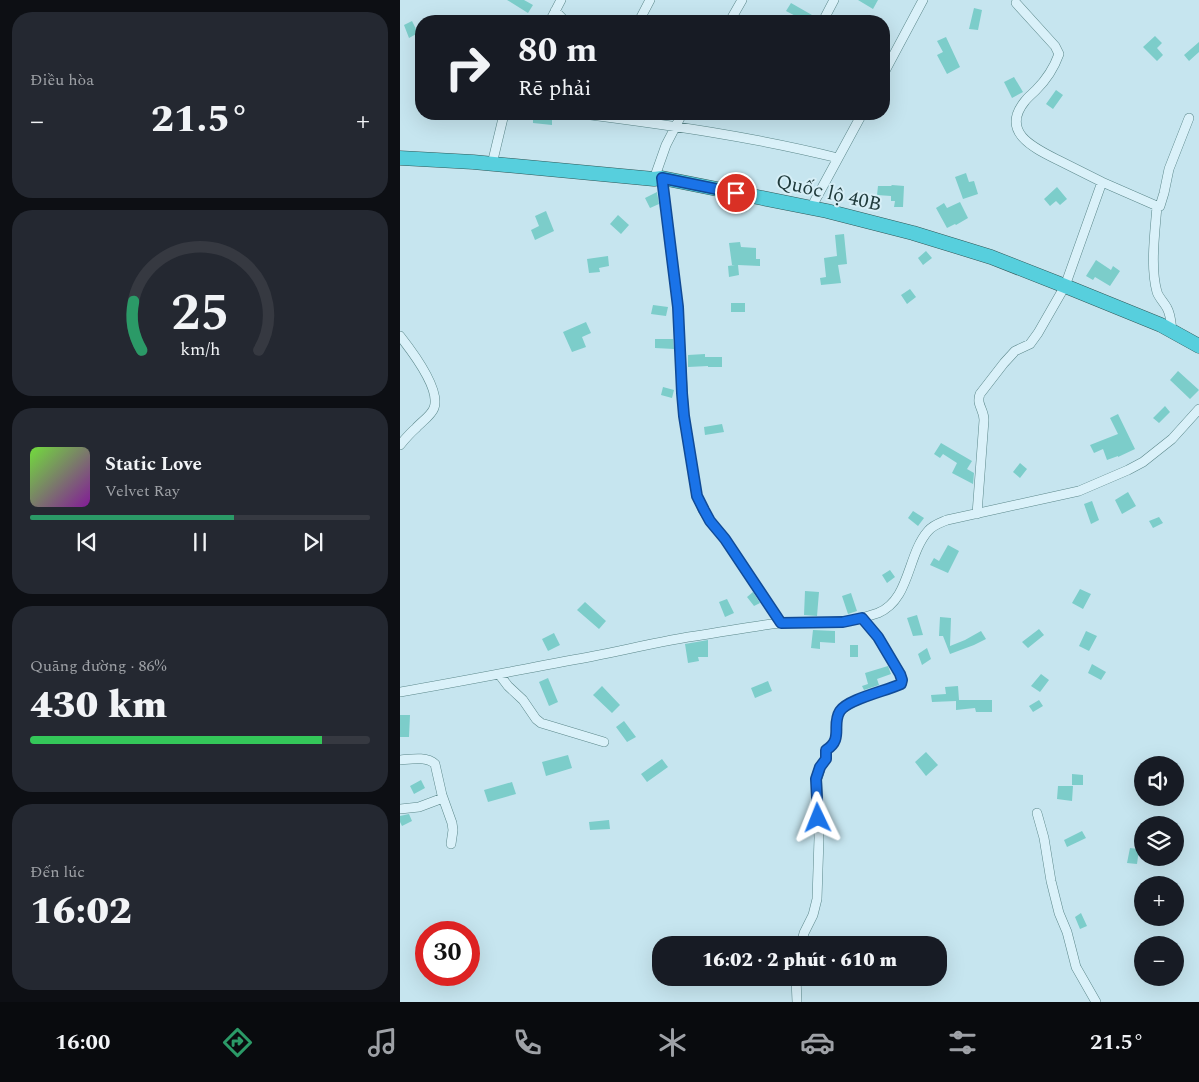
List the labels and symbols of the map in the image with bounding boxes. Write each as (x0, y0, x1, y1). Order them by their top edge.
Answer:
street label: Quốc lộ 40B (773, 166, 885, 220)
pin (715, 172, 757, 214)
position arrow (791, 791, 843, 843)
speed limit sign: 30 (415, 921, 480, 986)

